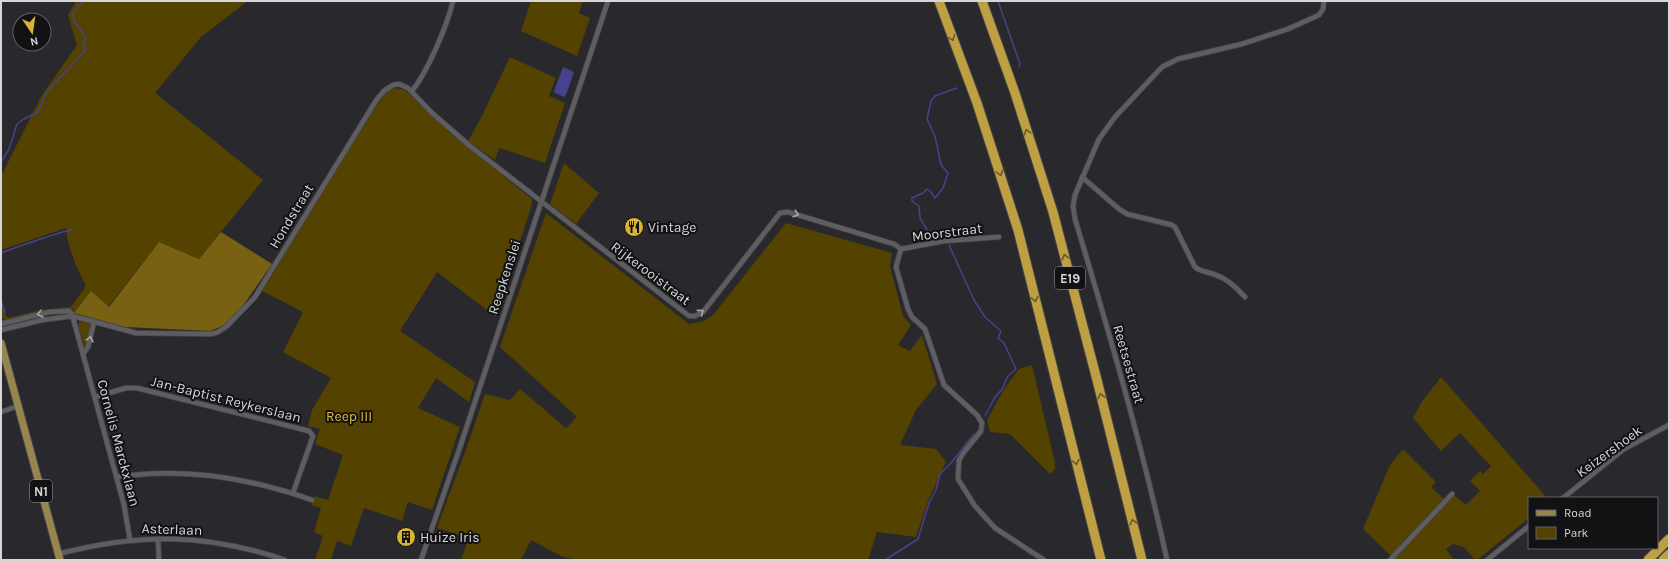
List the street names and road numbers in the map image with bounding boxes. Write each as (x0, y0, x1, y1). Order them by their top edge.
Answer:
street label: Hondstraat (266, 181, 317, 252)
street label: Moorstraat (911, 220, 983, 245)
street label: Reepkenslei (484, 238, 525, 317)
street label: Rijkerooistraat (608, 238, 694, 309)
road number: E19 (1055, 267, 1085, 289)
street label: Reetsestraat (1109, 323, 1148, 405)
street label: Jan-Baptist Reykerslaan (149, 373, 303, 426)
street label: Cornelis Marckxlaan (93, 378, 144, 508)
street label: Keizershoek (1573, 422, 1646, 481)
road number: N1 (30, 480, 52, 502)
street label: Asterlaan (141, 520, 203, 539)

